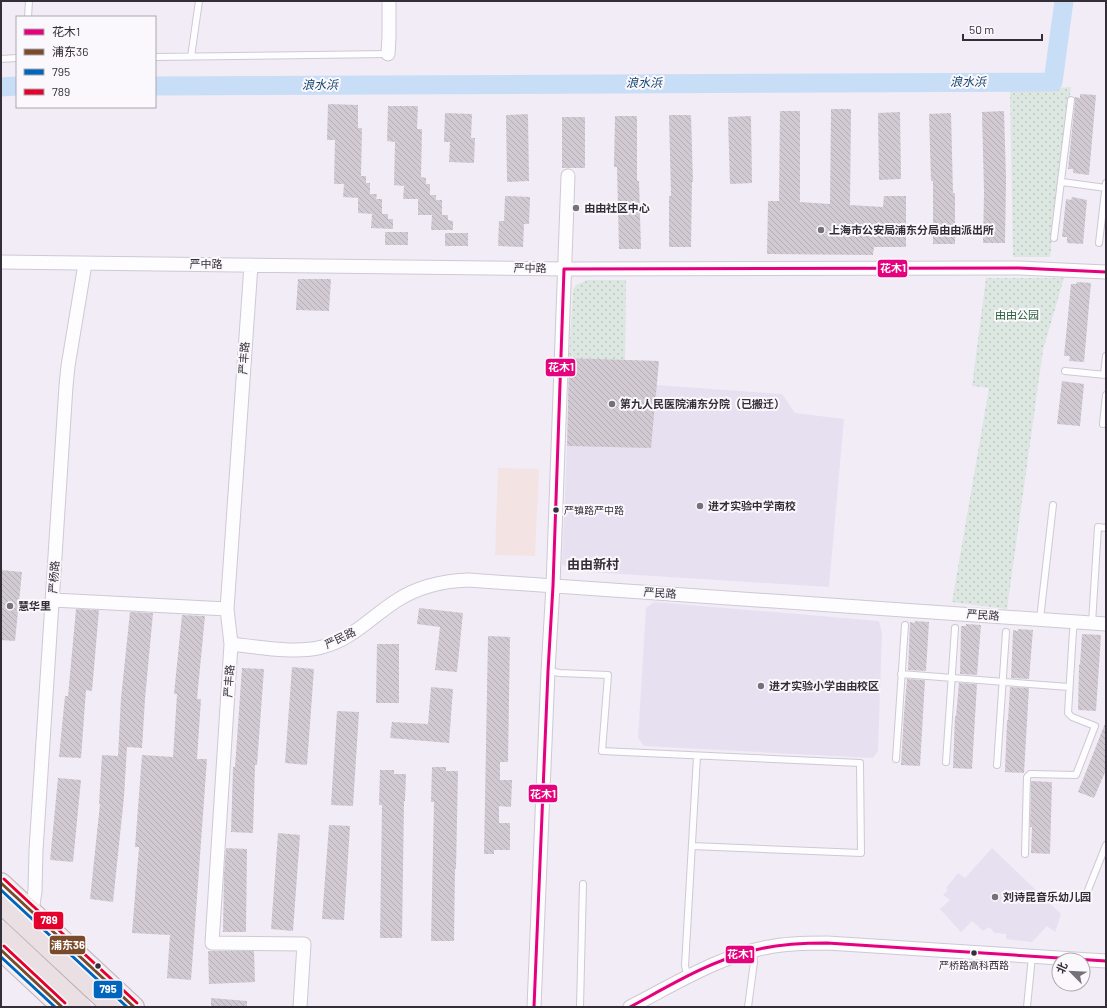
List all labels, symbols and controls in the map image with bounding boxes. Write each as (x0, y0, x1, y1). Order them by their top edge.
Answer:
legend (16, 16, 156, 108)
scale bar (963, 16, 1042, 42)
text: 50 m (969, 22, 994, 36)
text: 花木1 (52, 24, 80, 38)
text: 浦东36 (52, 44, 88, 58)
text: 795 (52, 64, 70, 78)
water label: 浪水浜 (950, 74, 987, 88)
water label: 浪水浜 (626, 75, 663, 89)
water label: 浪水浜 (302, 77, 339, 91)
text: 789 (52, 84, 70, 98)
place label: 由由社区中心 (584, 201, 650, 214)
marker: 由由社区中心 (571, 203, 581, 213)
place label: 上海市公安局浦东分局由由派出所 (829, 223, 994, 236)
marker: 上海市公安局浦东分局由由派出所 (816, 225, 826, 235)
street label: 严中路 (190, 257, 223, 270)
line badge: 花木1 (877, 259, 908, 278)
street label: 严中路 (513, 261, 547, 274)
text: 花木1 (880, 261, 906, 274)
park label: 由由公园 (995, 308, 1039, 321)
street label: 严丰路 (236, 341, 251, 375)
line badge: 花木1 (545, 358, 576, 377)
text: 花木1 (548, 360, 574, 373)
place label: 第九人民医院浦东分院（已搬迁） (620, 397, 785, 410)
marker: 第九人民医院浦东分院（已搬迁） (607, 399, 617, 409)
place label: 进才实验中学南校 (708, 499, 796, 512)
marker: 进才实验中学南校 (695, 501, 705, 511)
place label: 严镇路严中路 (564, 504, 624, 516)
marker: 严镇路严中路 (551, 505, 561, 515)
district label: 由由新村 (567, 556, 619, 572)
street label: 严杨路 (46, 560, 61, 594)
street label: 严民路 (643, 585, 677, 600)
place label: 慧华里 (18, 599, 51, 612)
marker: 慧华里 (5, 601, 15, 611)
street label: 严民路 (966, 607, 1000, 622)
street label: 严民路 (322, 624, 357, 651)
street label: 严丰路 (221, 664, 236, 698)
place label: 进才实验小学由由校区 (769, 679, 879, 692)
marker: 进才实验小学由由校区 (756, 681, 766, 691)
line badge: 花木1 (528, 784, 558, 803)
text: 花木1 (530, 787, 556, 800)
place label: 刘诗昆音乐幼儿园 (1003, 890, 1091, 903)
marker: 刘诗昆音乐幼儿园 (990, 892, 1000, 902)
line badge: 789 (33, 911, 64, 930)
text: 789 (40, 913, 58, 926)
line badge: 浦东36 (49, 935, 86, 955)
text: 浦东36 (51, 938, 85, 951)
line badge: 花木1 (725, 945, 755, 964)
text: 花木1 (727, 947, 753, 960)
marker: 严桥路高科西路 (969, 948, 979, 958)
north arrow (1051, 952, 1091, 992)
place label: 严桥路高科西路 (939, 959, 1009, 971)
text: 北 (1053, 960, 1070, 975)
unlabelled marker (93, 961, 103, 971)
line badge: 795 (93, 980, 123, 999)
text: 795 (99, 982, 117, 995)

